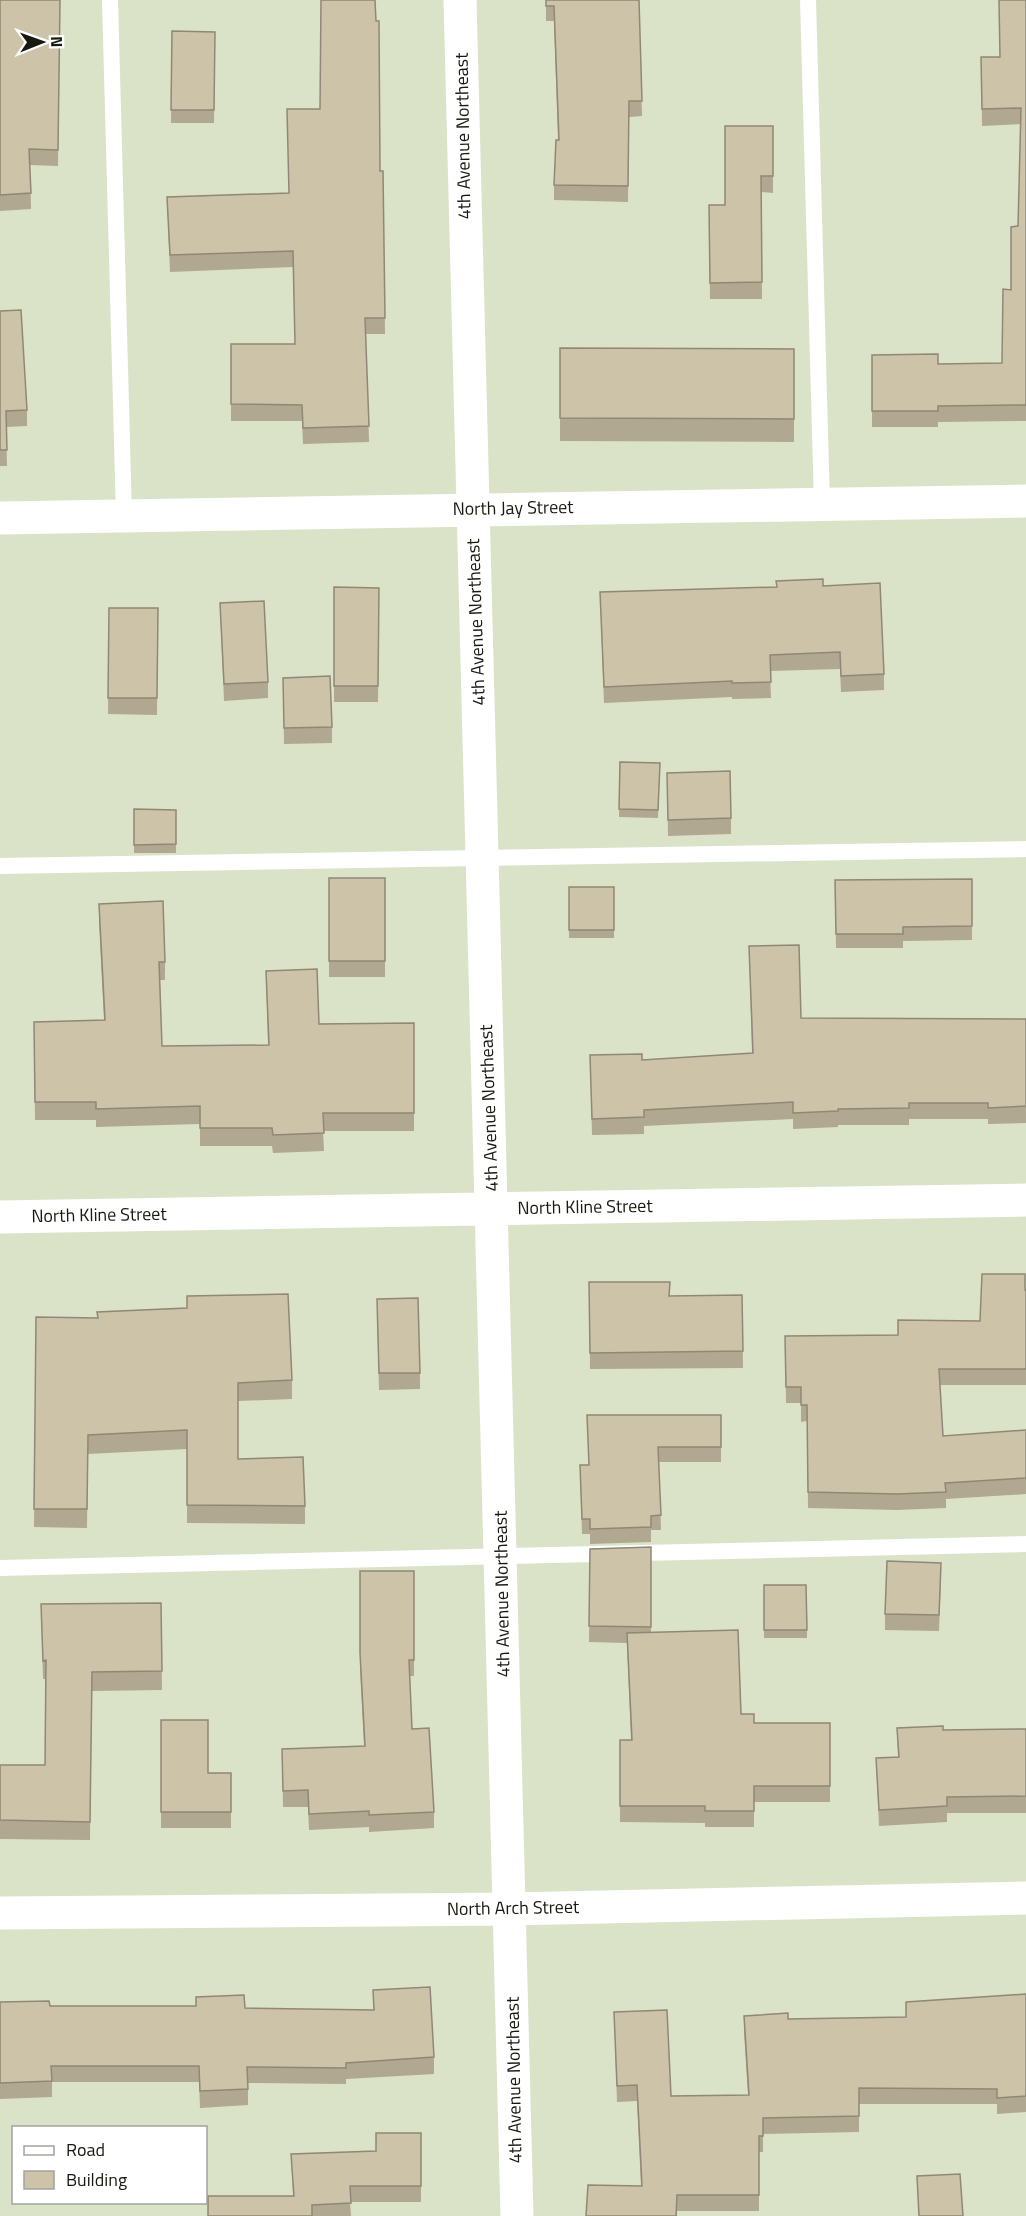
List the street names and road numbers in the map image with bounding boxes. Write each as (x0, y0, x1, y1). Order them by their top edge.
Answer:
street label: 4th Avenue Northeast (448, 52, 477, 220)
street label: North Jay Street (452, 493, 574, 522)
street label: 4th Avenue Northeast (459, 537, 492, 706)
street label: 4th Avenue Northeast (472, 1023, 505, 1192)
street label: North Kline Street (517, 1192, 654, 1221)
street label: North Kline Street (31, 1200, 168, 1229)
street label: 4th Avenue Northeast (487, 1510, 516, 1678)
street label: North Arch Street (447, 1893, 580, 1922)
street label: 4th Avenue Northeast (499, 1996, 528, 2164)

